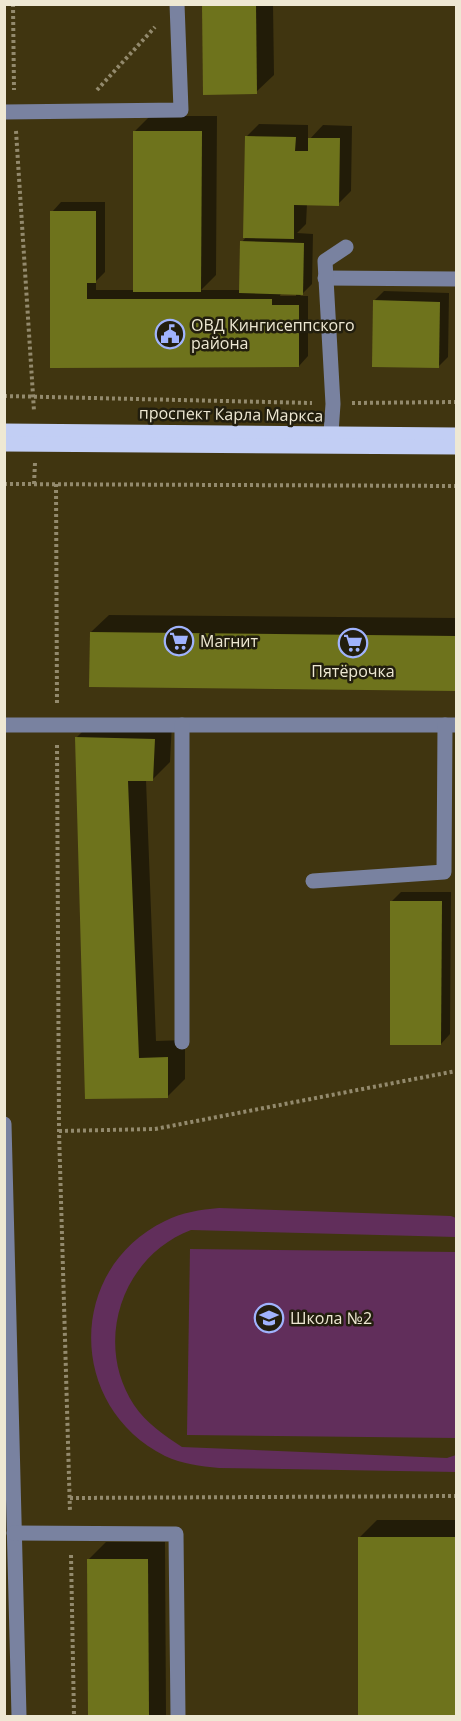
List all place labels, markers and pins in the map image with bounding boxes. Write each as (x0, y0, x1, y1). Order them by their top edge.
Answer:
place label: ОВД Кингисеппского района (191, 314, 355, 354)
public building icon: ОВД Кингисеппского района (154, 318, 186, 350)
supermarket icon: Магнит (163, 625, 195, 657)
supermarket icon: Пятёрочка (337, 627, 369, 659)
place label: Магнит (200, 630, 258, 652)
place label: Пятёрочка (311, 660, 395, 682)
school or university icon: Школа №2 (253, 1302, 285, 1334)
place label: Школа №2 (290, 1307, 372, 1329)

